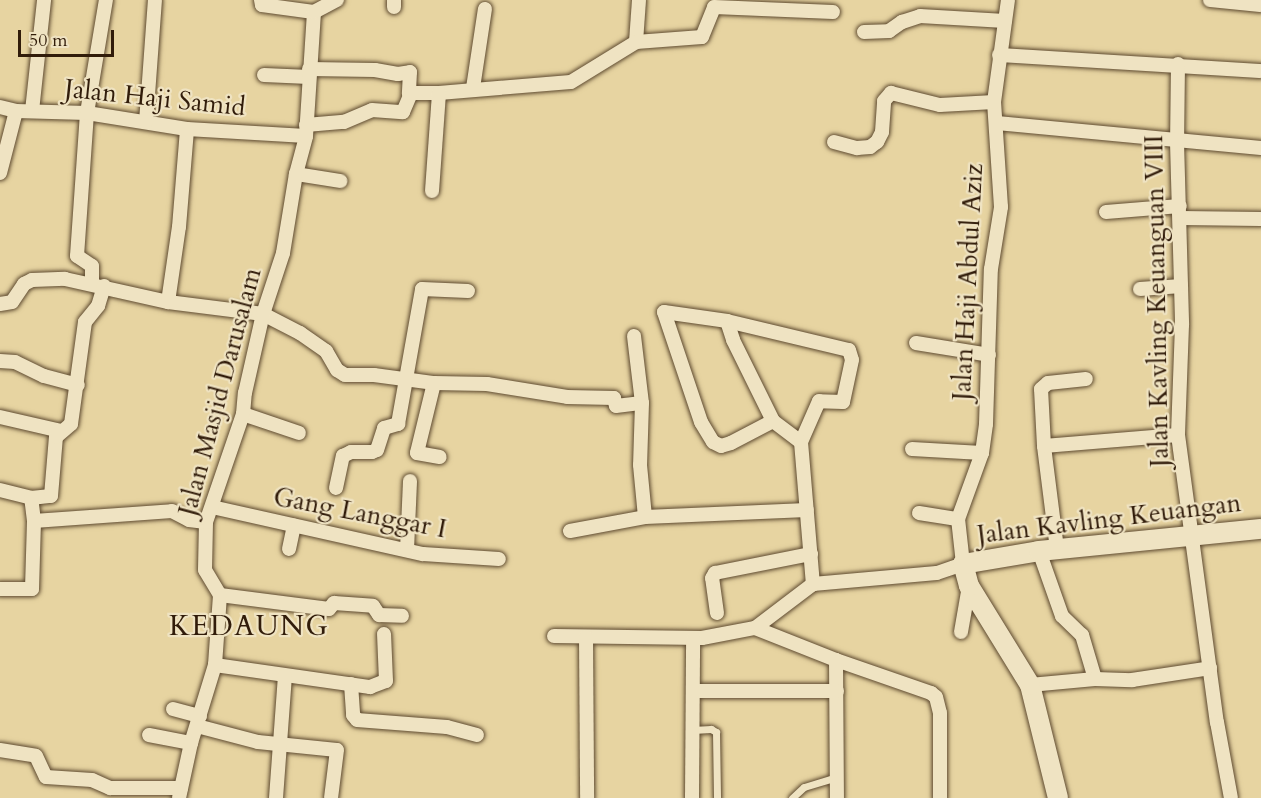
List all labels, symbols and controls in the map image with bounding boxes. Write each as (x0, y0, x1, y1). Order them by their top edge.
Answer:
scale bar (21, 18, 117, 56)
text: 50 m (29, 28, 68, 53)
street label: Jalan Haji Samid (63, 73, 247, 123)
street label: Jalan Kavling Keuanguan VIII (1138, 134, 1176, 468)
street label: Jalan Haji Abdul Aziz (946, 163, 990, 401)
street label: Jalan Masjid Darusalam (172, 265, 268, 519)
street label: Gang Langgar I (271, 481, 449, 545)
street label: Jalan Kavling Keuangan (975, 487, 1243, 551)
district label: KEDAUNG (169, 609, 329, 643)

